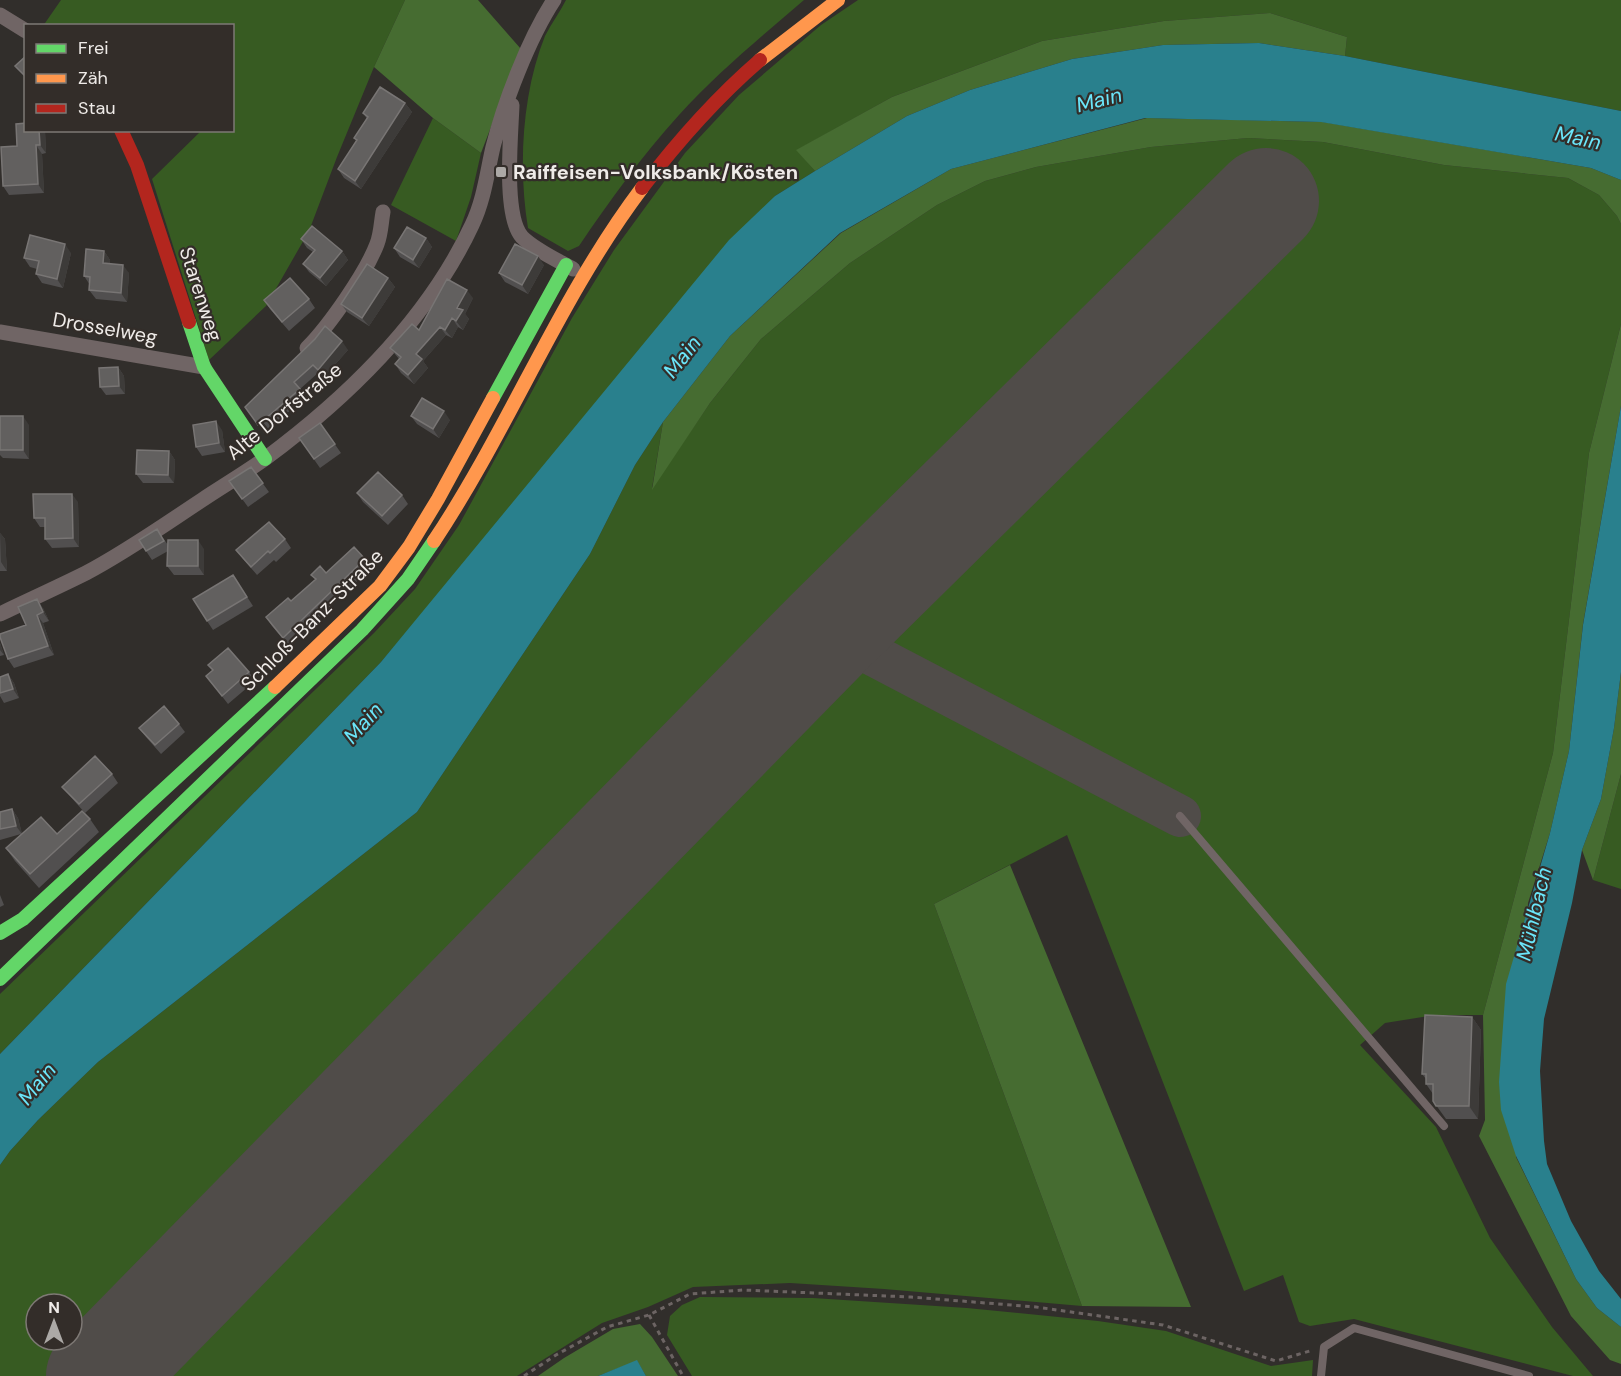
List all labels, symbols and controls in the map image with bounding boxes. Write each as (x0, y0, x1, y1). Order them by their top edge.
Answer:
legend (24, 24, 234, 132)
text: Frei (78, 36, 109, 60)
text: Zäh (78, 66, 108, 90)
water label: Main (1073, 81, 1125, 119)
text: Stau (78, 96, 116, 120)
water label: Main (1552, 119, 1604, 157)
place label: Raiffeisen-Volksbank/Kösten (513, 159, 798, 185)
marker: Raiffeisen-Volksbank/Kösten (494, 165, 508, 179)
street label: Starenweg (174, 244, 228, 344)
street label: Drosselweg (51, 306, 159, 350)
water label: Main (657, 330, 707, 384)
street label: Alte Dorfstraße (221, 356, 347, 466)
street label: Schloß-Banz-Straße (235, 543, 389, 697)
water label: Main (337, 696, 389, 750)
water label: Mühlbach (1510, 864, 1558, 964)
water label: Main (12, 1057, 62, 1111)
north arrow (24, 1292, 84, 1352)
text: N (48, 1297, 60, 1318)

